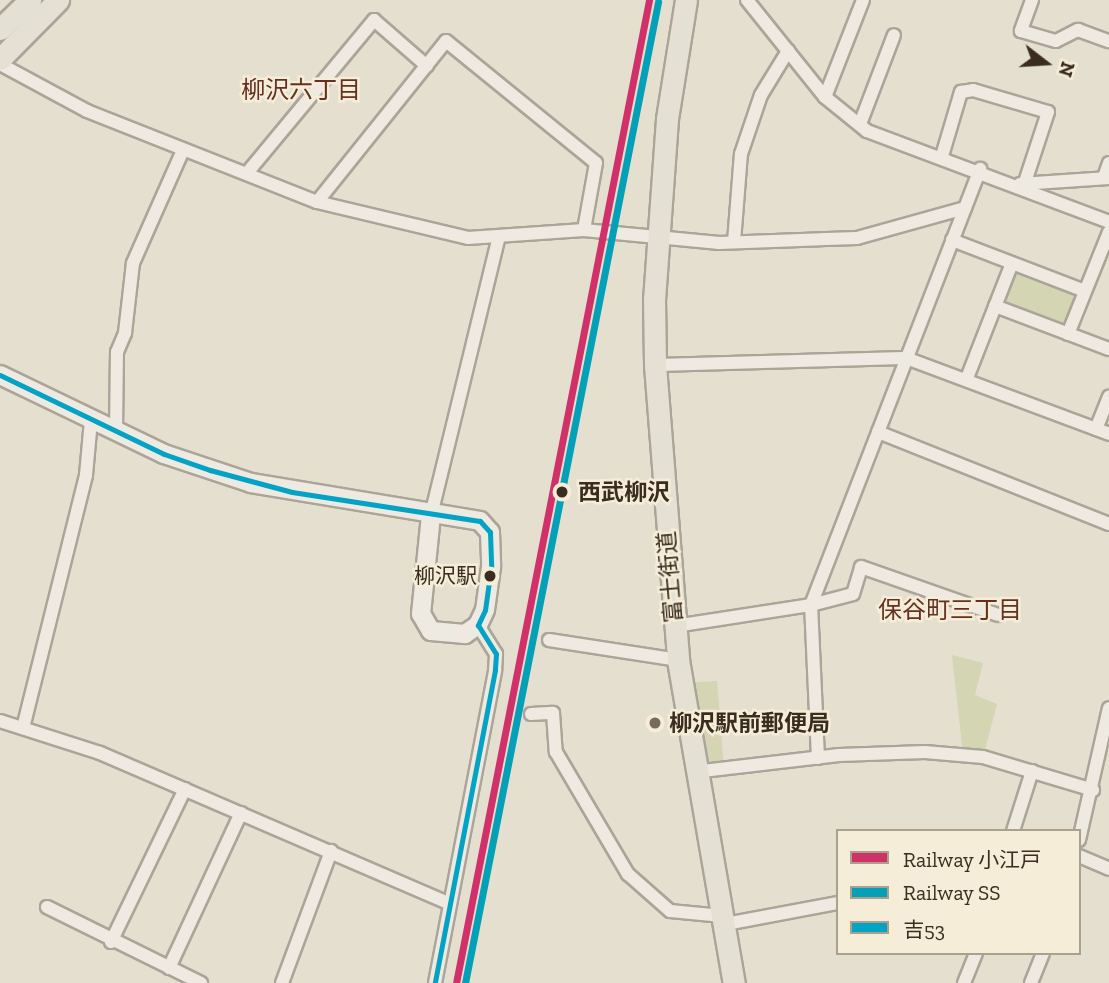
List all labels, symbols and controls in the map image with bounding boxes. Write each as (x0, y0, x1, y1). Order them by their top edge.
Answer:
north arrow (1011, 28, 1081, 98)
text: N (1053, 59, 1080, 80)
district label: 柳沢六丁目 (241, 76, 361, 104)
place label: 西武柳沢 (578, 478, 670, 506)
marker: 西武柳沢 (552, 482, 572, 502)
street label: 富士街道 (652, 530, 688, 624)
place label: 柳沢駅 (414, 563, 477, 589)
marker: 柳沢駅 (483, 569, 497, 583)
district label: 保谷町三丁目 (878, 596, 1022, 624)
place label: 柳沢駅前郵便局 (669, 709, 830, 737)
marker: 柳沢駅前郵便局 (647, 715, 663, 731)
legend (836, 829, 1081, 955)
text: Railway 小江戸 (903, 847, 1041, 872)
text: Railway SS (903, 880, 1001, 905)
text: 吉53 (903, 917, 945, 942)

